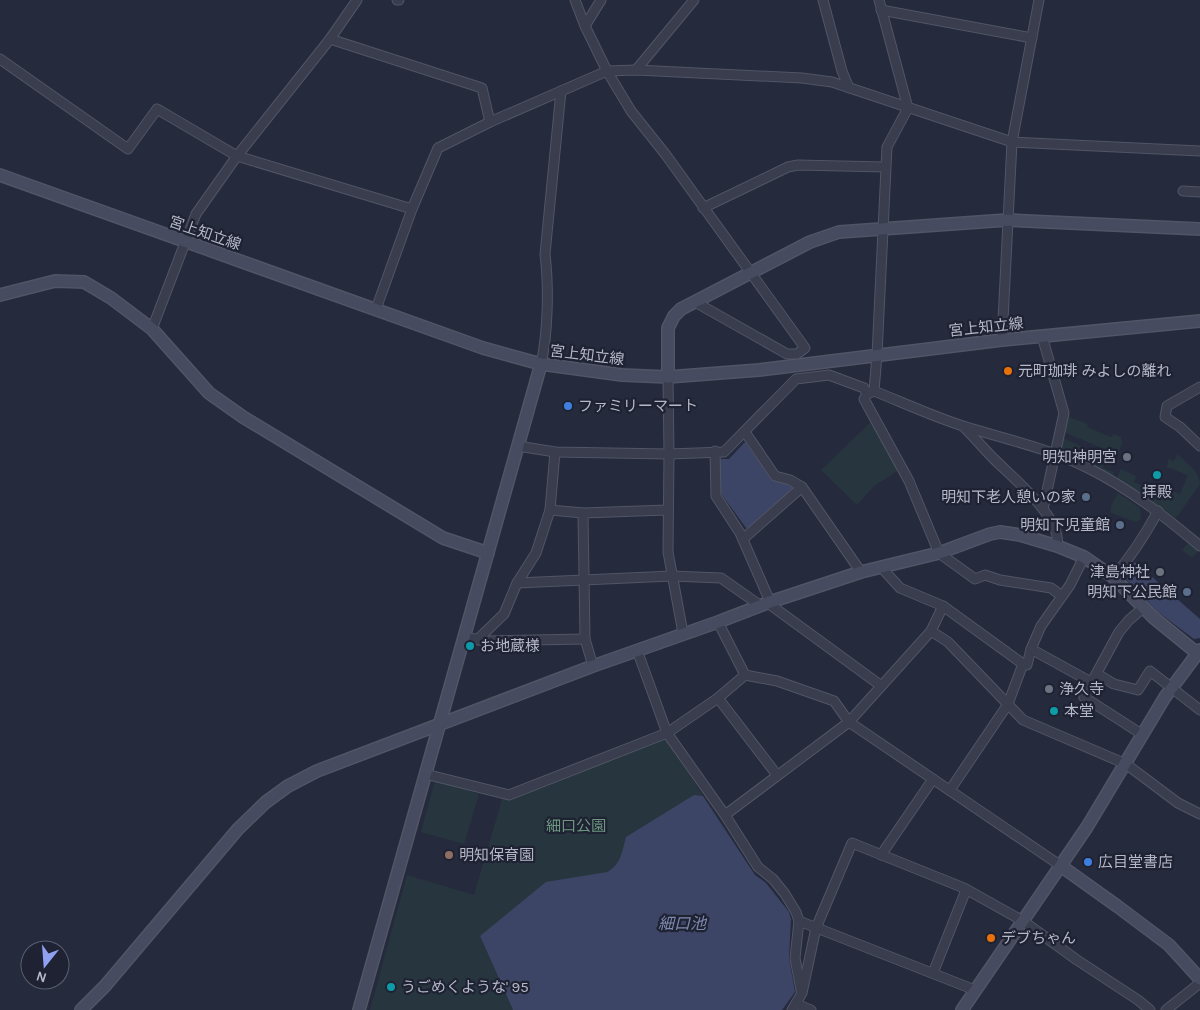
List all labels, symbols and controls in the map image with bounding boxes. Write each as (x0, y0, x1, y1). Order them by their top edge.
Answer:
street label: 宮上知立線 (167, 212, 243, 254)
street label: 宮上知立線 (948, 314, 1024, 340)
street label: 宮上知立線 (549, 341, 625, 369)
place label: 元町珈琲 みよしの離れ (1018, 362, 1172, 380)
marker: 元町珈琲 みよしの離れ (1002, 365, 1014, 377)
place label: ファミリーマート (578, 397, 698, 415)
marker: ファミリーマート (562, 400, 574, 412)
place label: 明知神明宮 (1042, 448, 1117, 466)
marker: 明知神明宮 (1121, 451, 1133, 463)
marker: 拝殿 (1151, 469, 1163, 481)
place label: 拝殿 (1142, 483, 1172, 501)
place label: 明知下老人憩いの家 (941, 488, 1076, 506)
marker: 明知下老人憩いの家 (1080, 491, 1092, 503)
place label: 明知下児童館 (1020, 516, 1110, 534)
marker: 明知下児童館 (1114, 519, 1126, 531)
place label: 津島神社 (1090, 563, 1150, 581)
marker: 津島神社 (1154, 566, 1166, 578)
place label: 明知下公民館 (1087, 583, 1177, 601)
marker: 明知下公民館 (1181, 586, 1193, 598)
place label: お地蔵様 (480, 637, 540, 655)
marker: お地蔵様 (464, 640, 476, 652)
place label: 浄久寺 (1059, 680, 1104, 698)
marker: 浄久寺 (1043, 683, 1055, 695)
place label: 本堂 (1064, 702, 1094, 720)
marker: 本堂 (1048, 705, 1060, 717)
park label: 細口公園 (546, 817, 606, 835)
place label: 明知保育園 (459, 846, 534, 864)
marker: 明知保育園 (443, 849, 455, 861)
place label: 広目堂書店 (1098, 853, 1173, 871)
marker: 広目堂書店 (1082, 856, 1094, 868)
water label: 細口池 (658, 914, 708, 933)
place label: デブちゃん (1001, 929, 1076, 947)
marker: デブちゃん (985, 932, 997, 944)
north arrow (20, 940, 70, 990)
text: N (34, 967, 49, 987)
place label: うごめくような' 95 (401, 978, 529, 996)
marker: うごめくような' 95 (385, 981, 397, 993)

